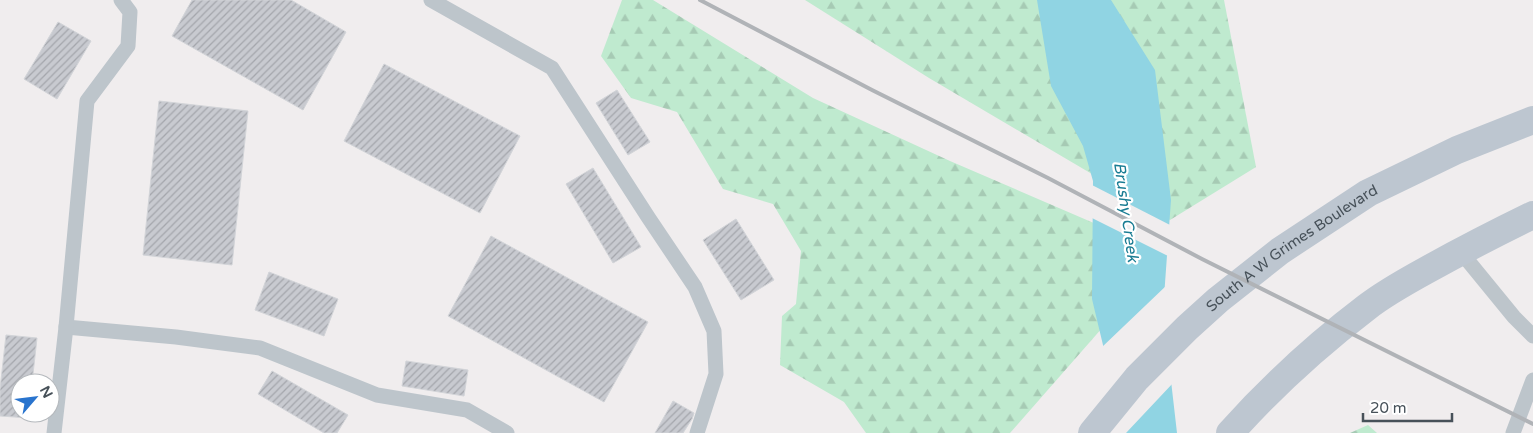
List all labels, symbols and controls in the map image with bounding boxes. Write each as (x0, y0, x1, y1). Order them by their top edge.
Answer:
water label: Brushy Creek (1109, 161, 1143, 264)
street label: South A W Grimes Boulevard (1202, 181, 1380, 315)
north arrow (10, 373, 60, 423)
text: N (36, 383, 56, 401)
scale bar (1363, 390, 1452, 422)
text: 20 m (1370, 399, 1407, 417)

